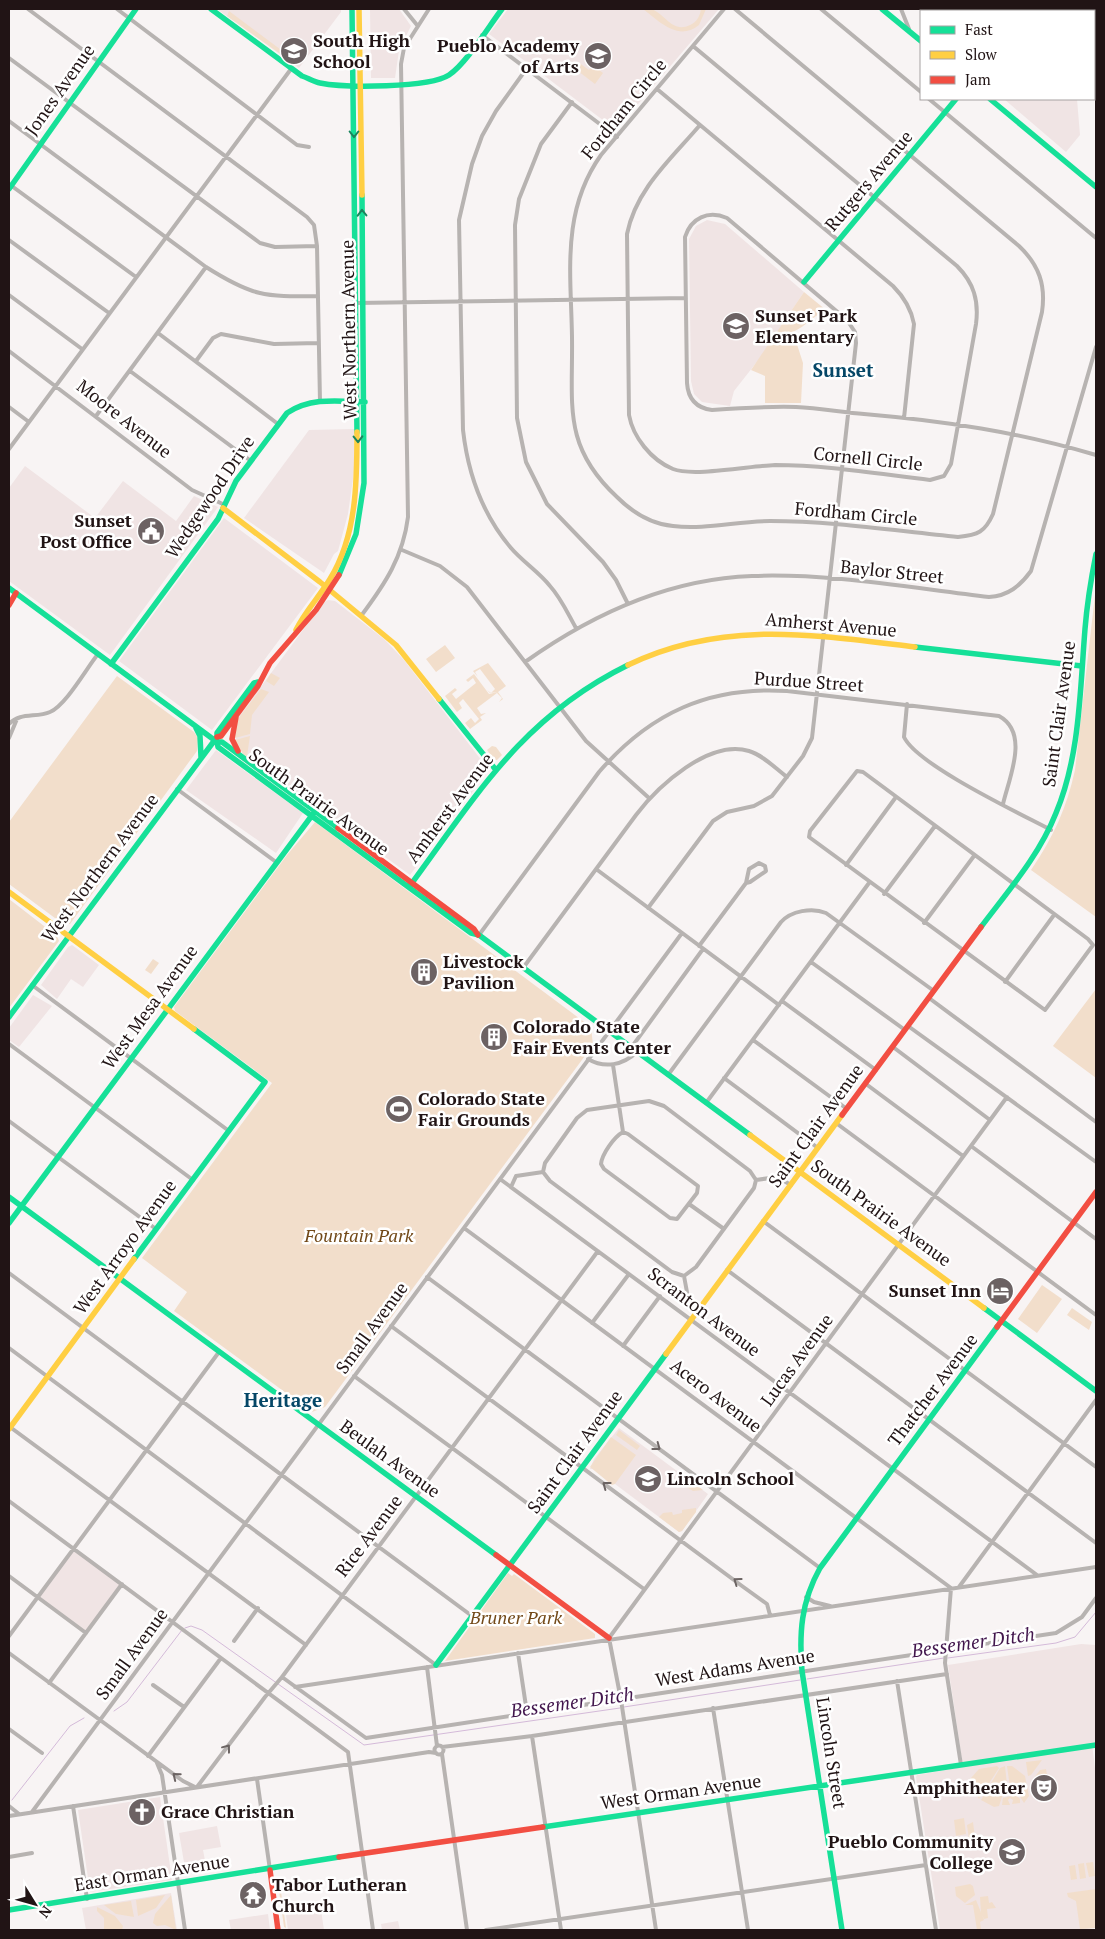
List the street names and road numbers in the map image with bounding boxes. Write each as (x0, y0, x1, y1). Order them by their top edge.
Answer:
street label: Jones Avenue (19, 39, 100, 140)
street label: Fordham Circle (575, 53, 671, 164)
street label: Rutgers Avenue (819, 125, 917, 236)
street label: West Northern Avenue (334, 240, 362, 420)
street label: Moore Avenue (72, 374, 177, 463)
street label: Wedgewood Drive (159, 430, 259, 563)
street label: Cornell Circle (812, 440, 924, 476)
street label: Fordham Circle (794, 496, 918, 530)
street label: Baylor Street (839, 554, 945, 588)
street label: Amherst Avenue (764, 606, 898, 642)
street label: Saint Clair Avenue (1036, 639, 1080, 788)
street label: Purdue Street (753, 665, 865, 697)
street label: South Prairie Avenue (245, 742, 395, 860)
street label: Amherst Avenue (400, 748, 498, 867)
street label: West Northern Avenue (35, 788, 163, 947)
street label: West Mesa Avenue (96, 939, 202, 1073)
street label: Saint Clair Avenue (762, 1059, 868, 1192)
street label: South Prairie Avenue (807, 1153, 957, 1271)
street label: West Arroyo Avenue (67, 1174, 181, 1318)
street label: Scranton Avenue (643, 1261, 766, 1361)
street label: Small Avenue (330, 1277, 413, 1378)
street label: Lucas Avenue (755, 1308, 838, 1410)
street label: Thatcher Avenue (882, 1328, 983, 1451)
street label: Acero Avenue (666, 1353, 767, 1437)
street label: Saint Clair Avenue (521, 1385, 627, 1518)
street label: Beulah Avenue (336, 1414, 446, 1503)
street label: Rice Avenue (329, 1489, 407, 1581)
street label: Small Avenue (90, 1603, 173, 1704)
street label: West Adams Avenue (654, 1643, 816, 1691)
street label: Lincoln Street (811, 1695, 853, 1811)
street label: West Orman Avenue (599, 1768, 763, 1814)
street label: East Orman Avenue (72, 1848, 231, 1896)

